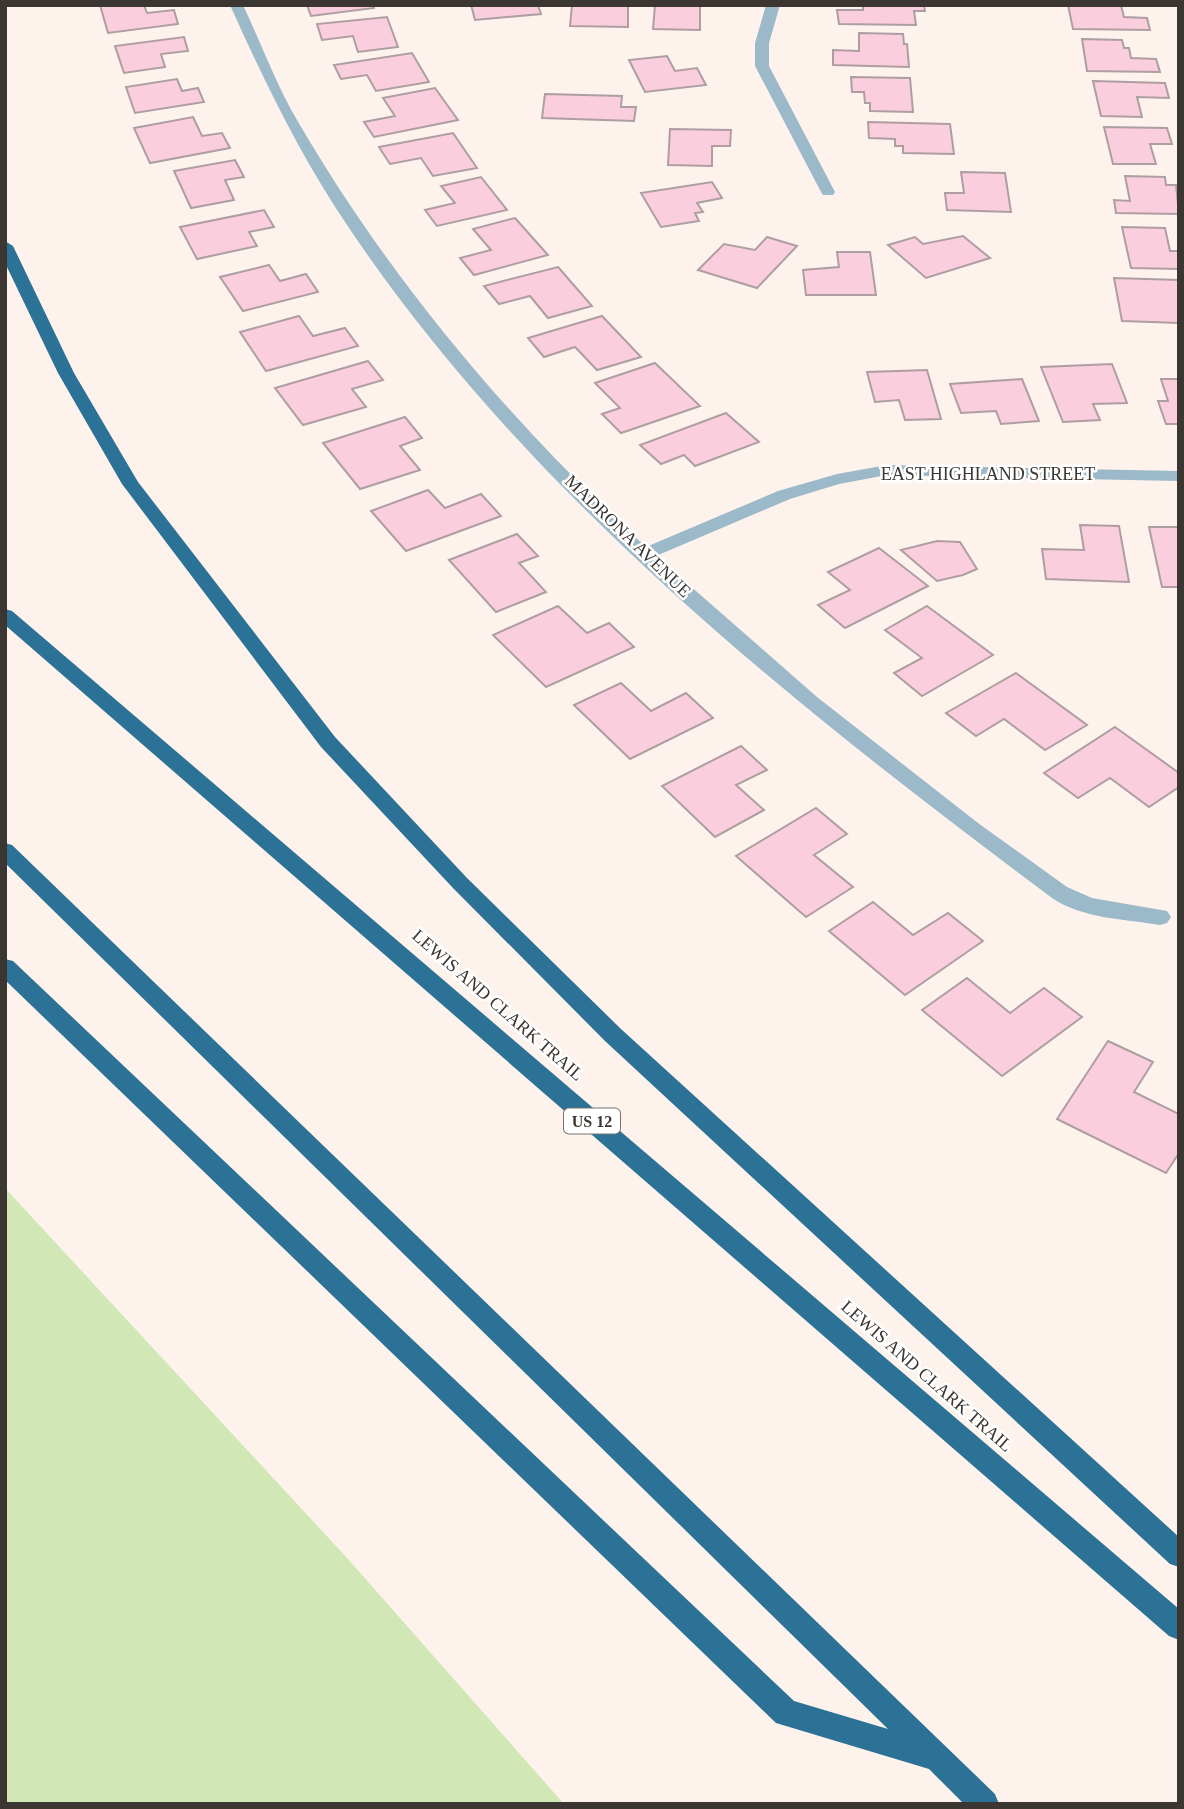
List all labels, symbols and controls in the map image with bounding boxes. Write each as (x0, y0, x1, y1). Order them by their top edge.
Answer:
street label: EAST HIGHLAND STREET (881, 464, 1095, 484)
street label: MADRONA AVENUE (561, 471, 695, 601)
street label: LEWIS AND CLARK TRAIL (408, 925, 588, 1085)
road number: US 12 (564, 1108, 620, 1134)
street label: LEWIS AND CLARK TRAIL (837, 1296, 1017, 1456)

